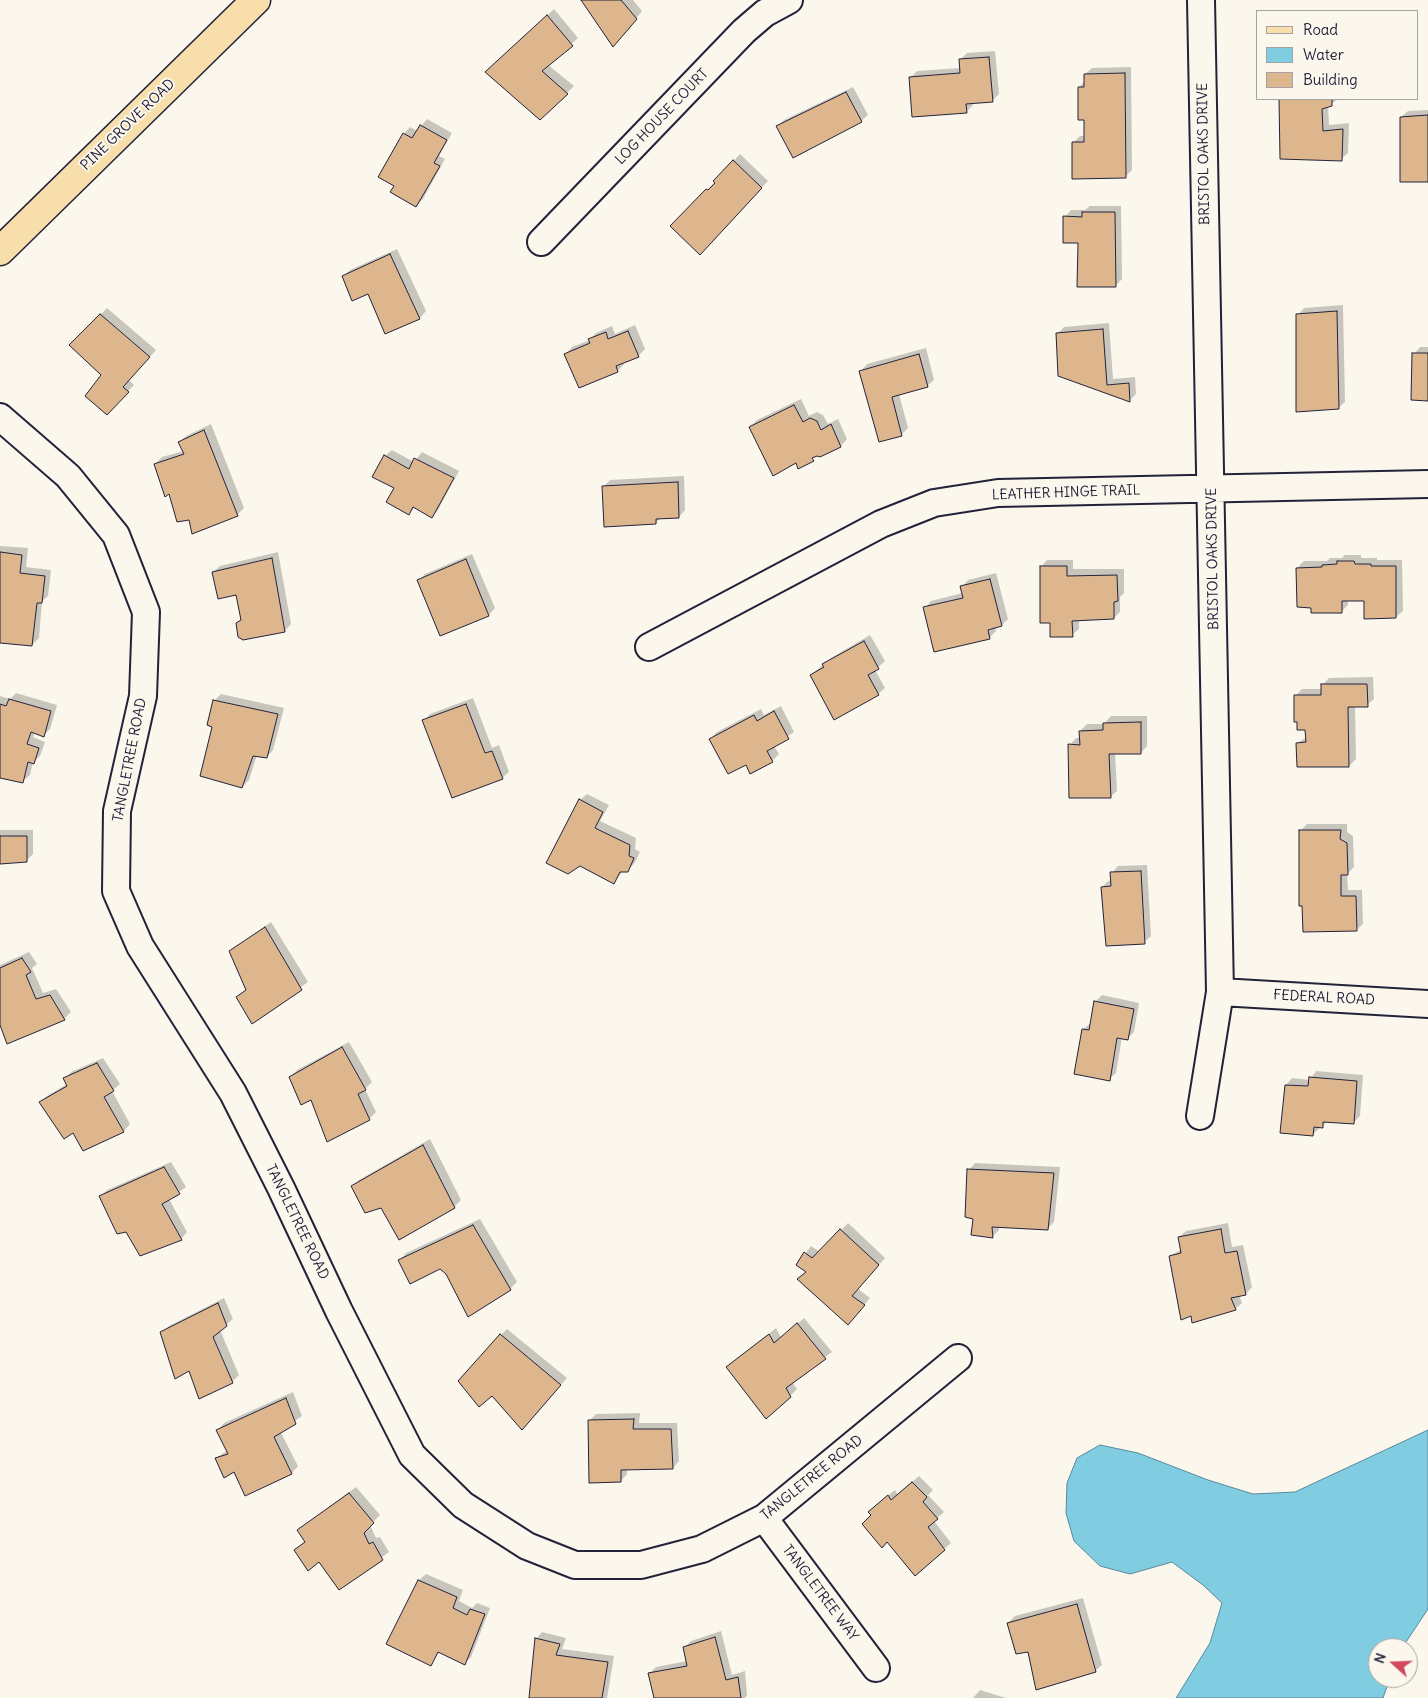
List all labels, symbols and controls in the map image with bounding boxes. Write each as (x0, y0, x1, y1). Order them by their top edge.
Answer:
legend (1256, 10, 1418, 100)
text: Road (1303, 20, 1338, 39)
text: Water (1303, 45, 1344, 64)
street label: LOG HOUSE COURT (612, 66, 712, 168)
text: Building (1303, 70, 1358, 89)
street label: PINE GROVE ROAD (77, 76, 179, 174)
street label: BRISTOL OAKS DRIVE (1194, 83, 1214, 225)
street label: LEATHER HINGE TRAIL (992, 482, 1140, 504)
street label: BRISTOL OAKS DRIVE (1203, 488, 1223, 630)
street label: TANGLETREE ROAD (110, 697, 150, 823)
street label: FEDERAL ROAD (1273, 987, 1375, 1009)
street label: TANGLETREE ROAD (262, 1162, 332, 1282)
street label: TANGLETREE ROAD (758, 1432, 866, 1524)
street label: TANGLETREE WAY (778, 1542, 862, 1644)
north arrow (1368, 1638, 1418, 1688)
text: N (1370, 1651, 1390, 1666)

